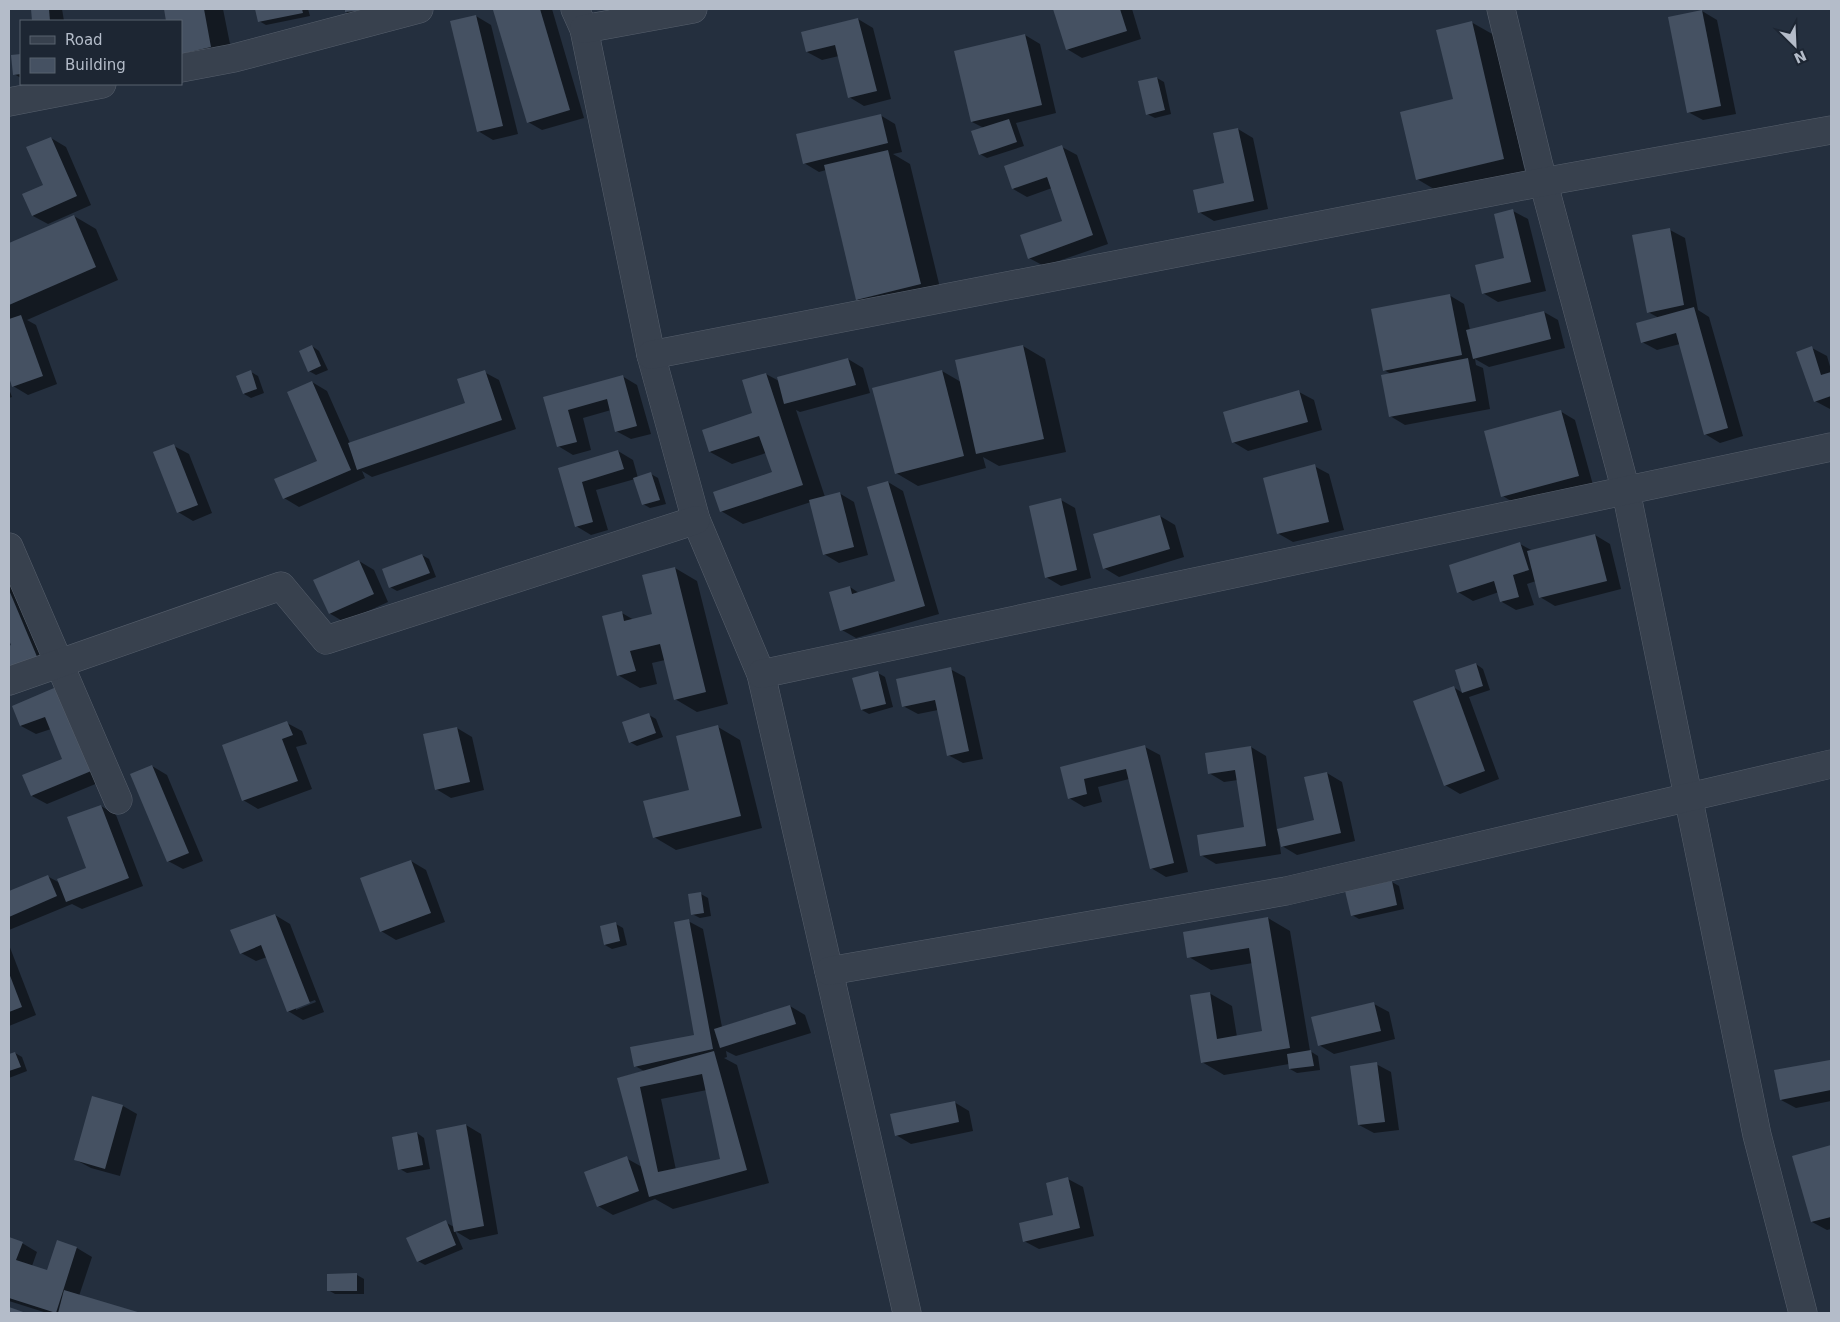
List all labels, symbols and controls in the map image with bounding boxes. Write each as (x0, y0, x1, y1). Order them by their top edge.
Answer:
legend (20, 20, 182, 85)
north arrow (1770, 20, 1820, 70)
text: Road (65, 31, 103, 49)
text: N (1792, 47, 1809, 67)
text: Building (65, 56, 126, 74)

